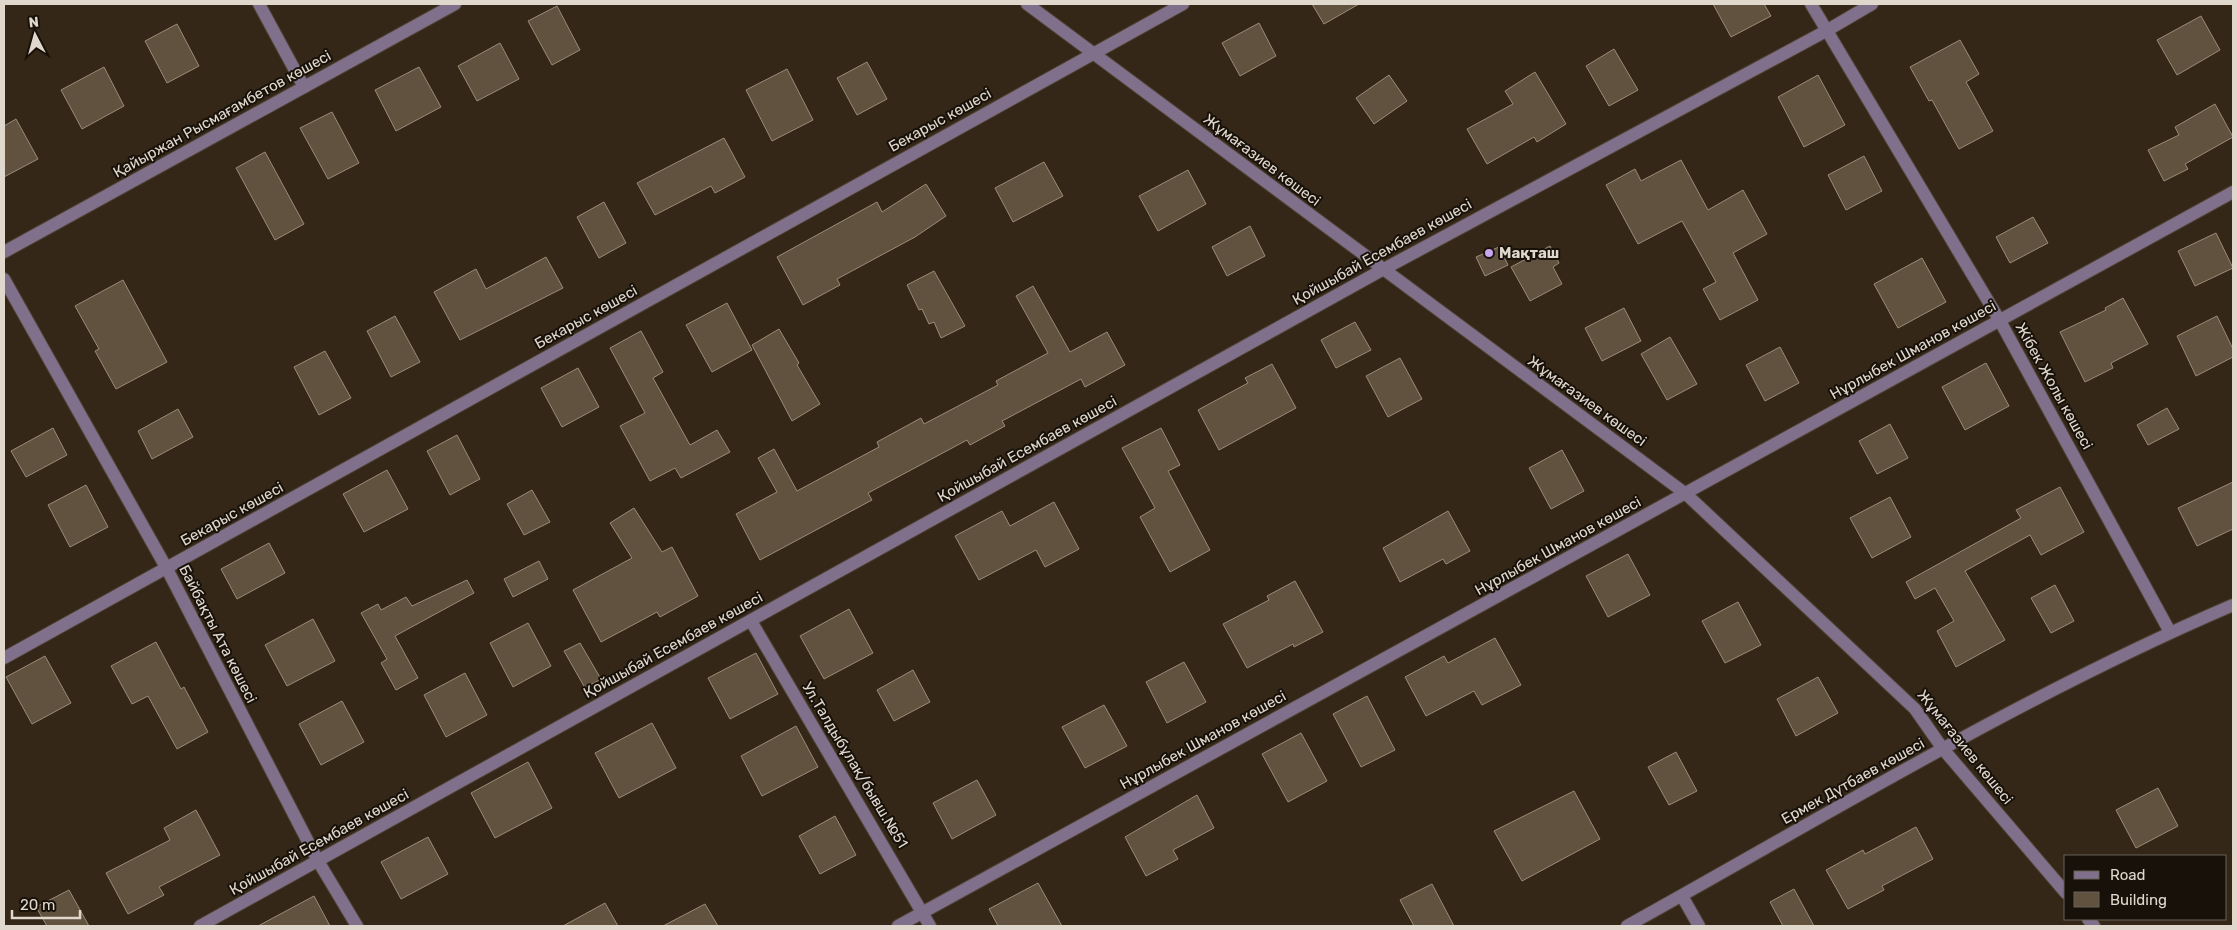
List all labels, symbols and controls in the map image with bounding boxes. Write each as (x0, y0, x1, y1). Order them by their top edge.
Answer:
north arrow (10, 10, 60, 60)
text: N (28, 14, 40, 32)
street label: Қайыржан Рысмағамбетов көшесі (110, 46, 334, 182)
street label: Бекарыс көшесі (886, 84, 994, 156)
street label: Жұмағазиев көшесі (1200, 110, 1324, 210)
street label: Қойшыбай Есембаев көшесі (1289, 195, 1475, 309)
place label: Мақташ (1499, 244, 1559, 262)
marker: Мақташ (1483, 247, 1495, 259)
street label: Бекарыс көшесі (532, 281, 640, 353)
street label: Нұрлыбек Шманов көшесі (1827, 297, 1999, 403)
street label: Жібек Жолы көшесі (2012, 319, 2096, 453)
street label: Жұмағазиев көшесі (1524, 352, 1650, 450)
street label: Қойшыбай Есембаев көшесі (934, 392, 1120, 506)
street label: Бекарыс көшесі (178, 478, 286, 550)
street label: Нұрлыбек Шманов көшесі (1472, 493, 1644, 599)
street label: Байбақты Ата көшесі (175, 562, 261, 706)
street label: Қойшыбай Есембаев көшесі (580, 588, 766, 702)
street label: Ул.Талдыбұлақ/бывш.№51 (798, 679, 912, 851)
street label: Жұмағазиев көшесі (1913, 686, 2017, 808)
street label: Нұрлыбек Шманов көшесі (1117, 687, 1289, 793)
street label: Ермек Дүтбаев көшесi (1778, 734, 1928, 828)
street label: Қойшыбай Есембаев көшесі (226, 785, 412, 899)
legend (2064, 855, 2227, 920)
text: Road (2110, 866, 2146, 884)
scale bar (12, 888, 80, 920)
text: Building (2110, 891, 2167, 909)
text: 20 m (20, 896, 55, 914)

